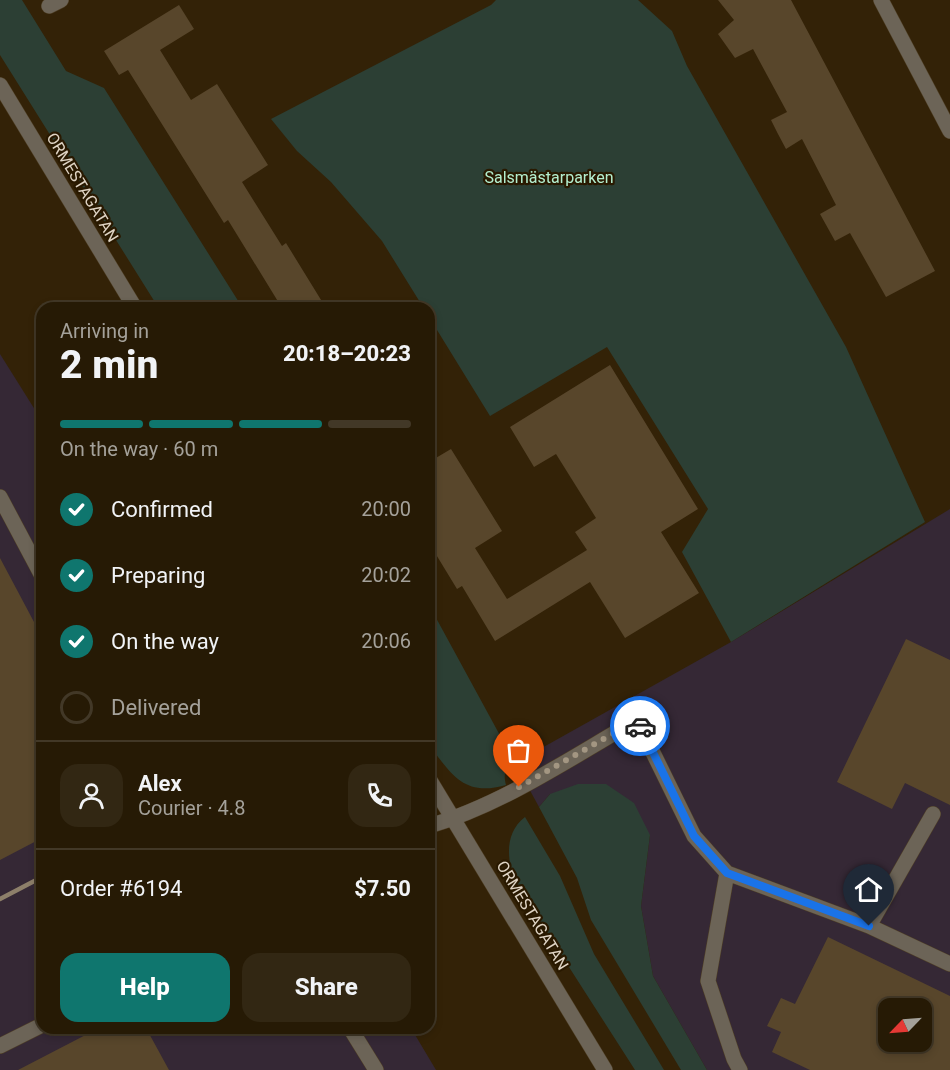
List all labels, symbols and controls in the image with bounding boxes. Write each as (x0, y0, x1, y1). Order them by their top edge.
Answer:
street label: ORMESTAGATAN (43, 129, 123, 245)
park label: Salsmästarparken (484, 168, 614, 187)
text: Arriving in (60, 319, 149, 343)
text: 20:18–20:23 (283, 341, 411, 366)
text: 2 min (60, 342, 158, 388)
text: On the way · 60 m (60, 437, 218, 461)
icon: check (60, 493, 93, 526)
text: Confirmed (111, 497, 213, 522)
text: 20:00 (361, 497, 411, 521)
icon: check (60, 559, 93, 592)
text: Preparing (111, 563, 205, 588)
text: 20:02 (361, 563, 411, 587)
icon: check (60, 625, 93, 658)
text: On the way (111, 629, 219, 654)
text: 20:06 (361, 629, 411, 653)
text: Delivered (111, 695, 201, 720)
courier (610, 696, 670, 756)
icon: car (624, 710, 657, 743)
pin (493, 725, 544, 787)
icon: bag (502, 734, 535, 767)
button: person (60, 764, 123, 827)
button: phone (348, 764, 411, 827)
text: Alex (138, 771, 182, 796)
text: Courier · 4.8 (138, 796, 245, 820)
street label: ORMESTAGATAN (493, 857, 573, 973)
pin (843, 864, 894, 926)
icon: home (852, 873, 885, 906)
text: Order #6194 (60, 876, 182, 901)
text: $7.50 (354, 876, 411, 901)
button: Help (60, 953, 230, 1022)
button: Share (242, 953, 411, 1022)
north arrow (878, 998, 932, 1052)
map controls (878, 998, 932, 1052)

